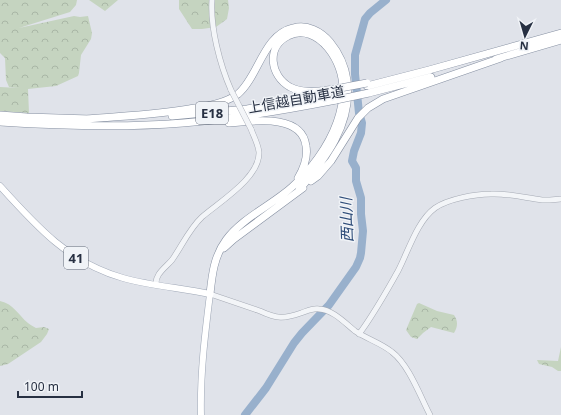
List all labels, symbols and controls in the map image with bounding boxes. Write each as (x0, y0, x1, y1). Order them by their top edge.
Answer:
north arrow (505, 16, 545, 56)
text: N (519, 39, 529, 54)
street label: 上信越自動車道 (246, 81, 346, 117)
road number: E18 (196, 102, 228, 124)
water label: 西山川 (335, 195, 357, 243)
road number: 41 (64, 247, 88, 269)
scale bar (18, 373, 82, 399)
text: 100 m (24, 378, 59, 395)

